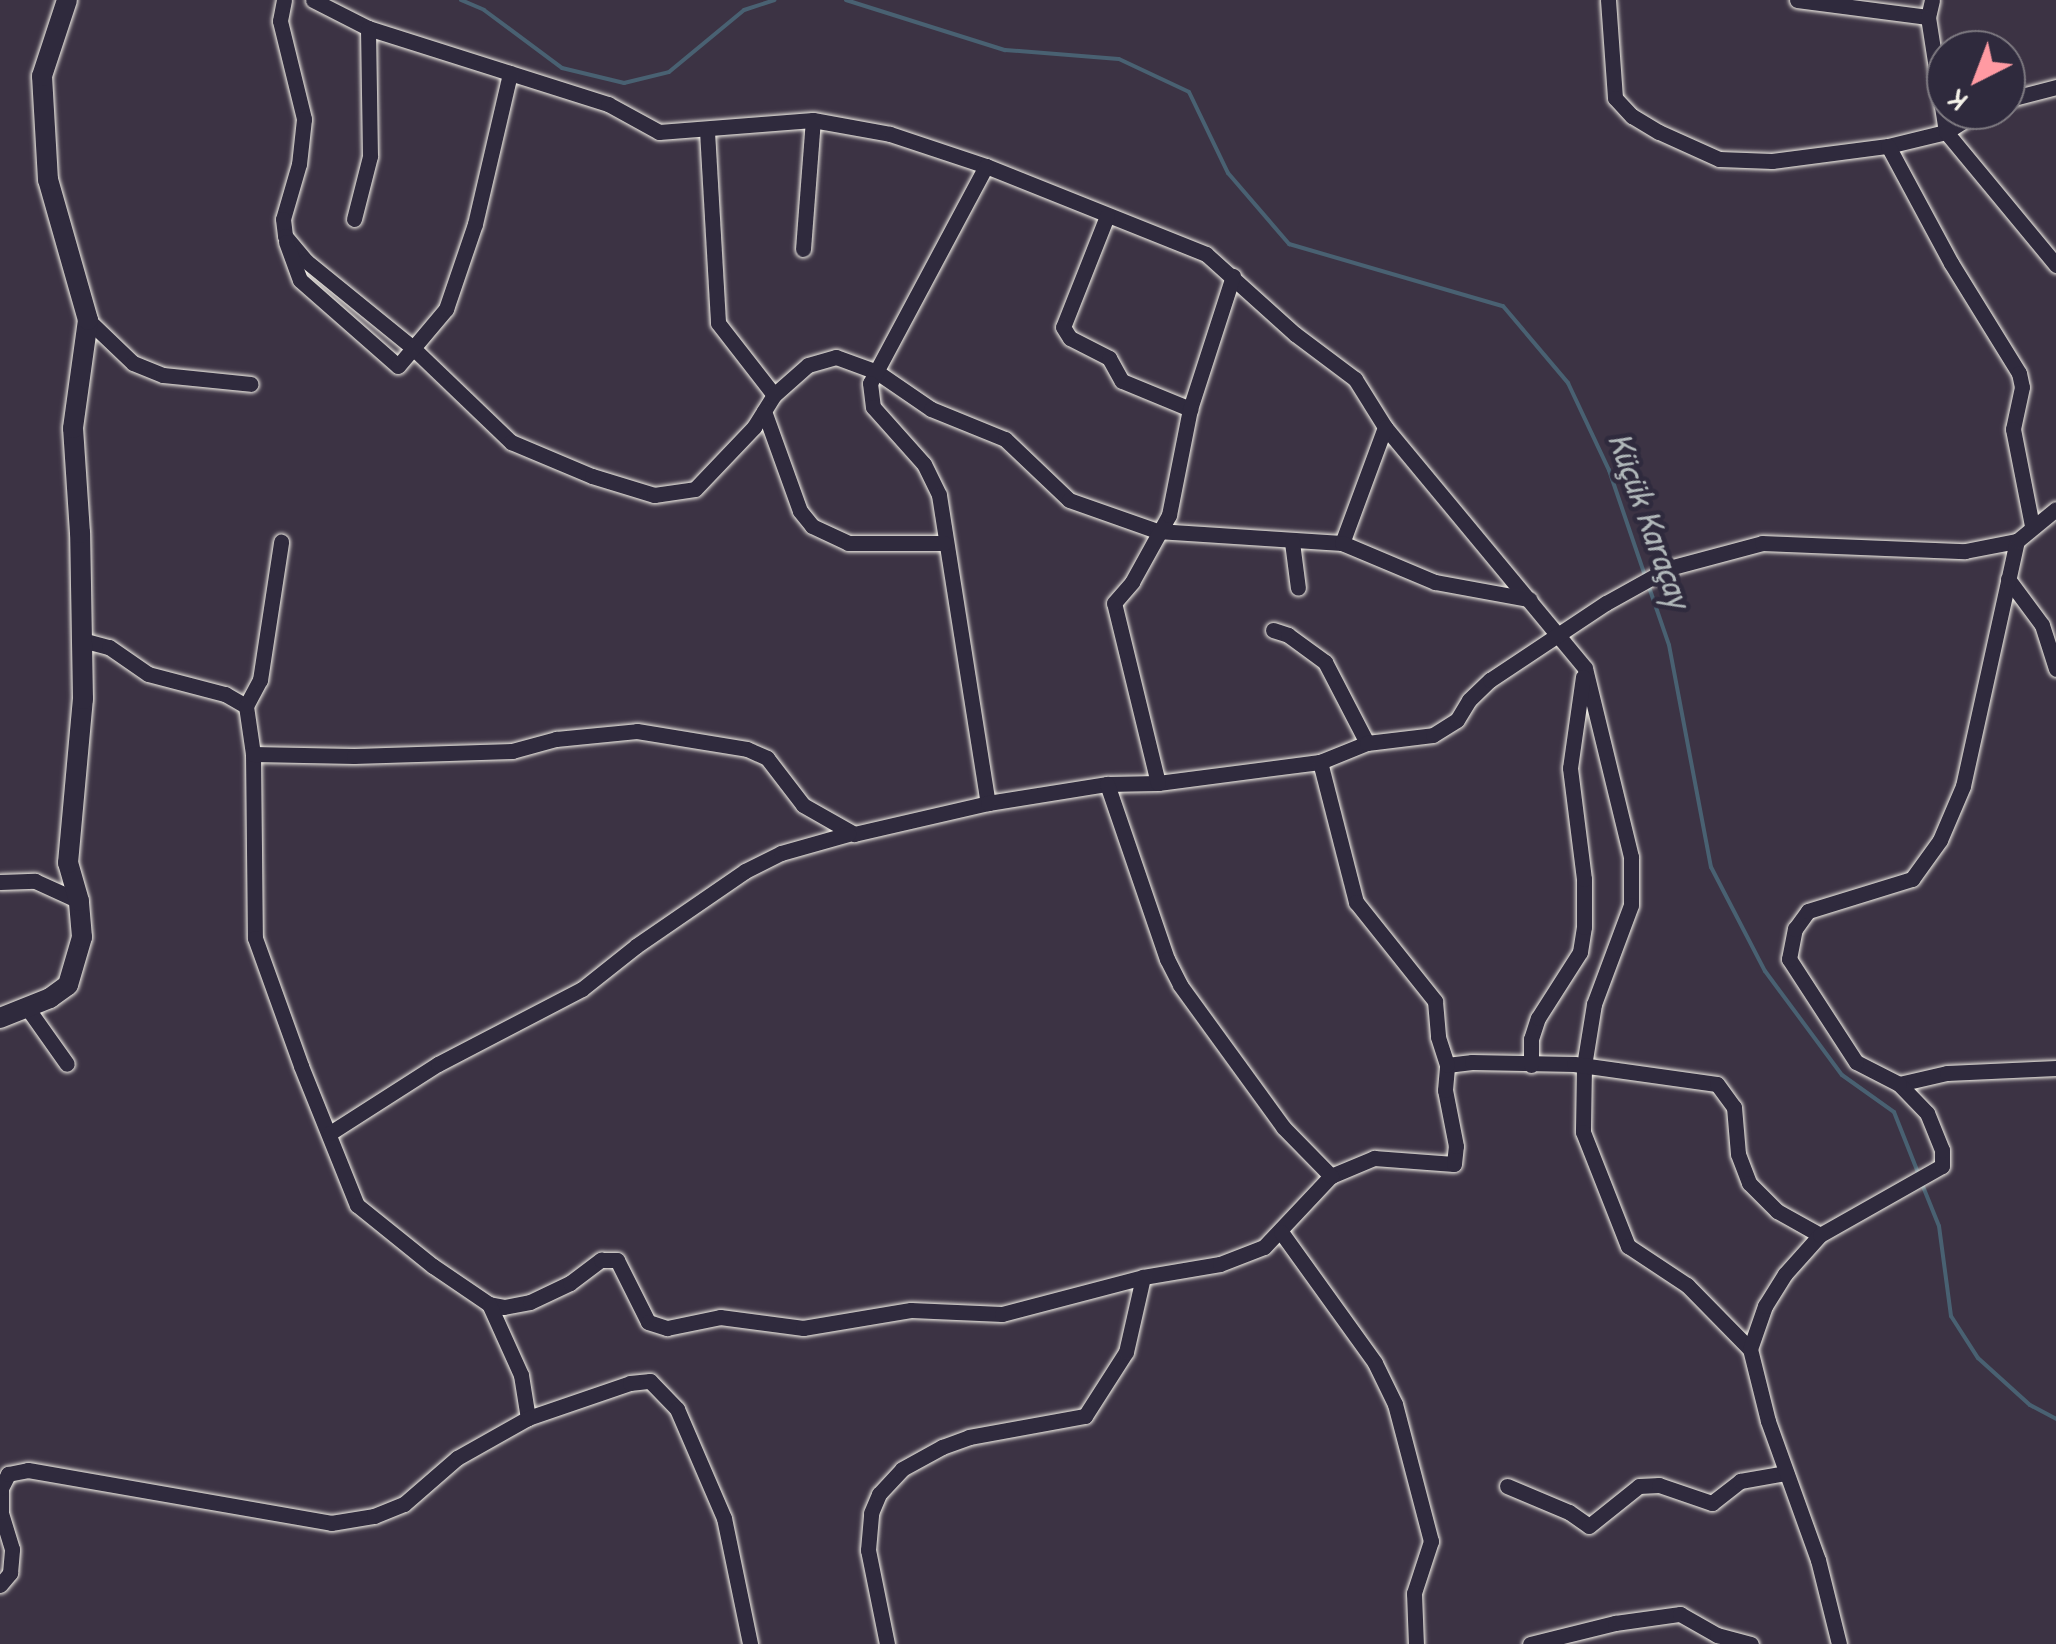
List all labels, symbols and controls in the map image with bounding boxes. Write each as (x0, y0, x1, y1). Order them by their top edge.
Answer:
north arrow (1926, 30, 2026, 130)
text: K (1939, 82, 1975, 120)
water label: Küçük Karaçay (1599, 426, 1701, 614)

